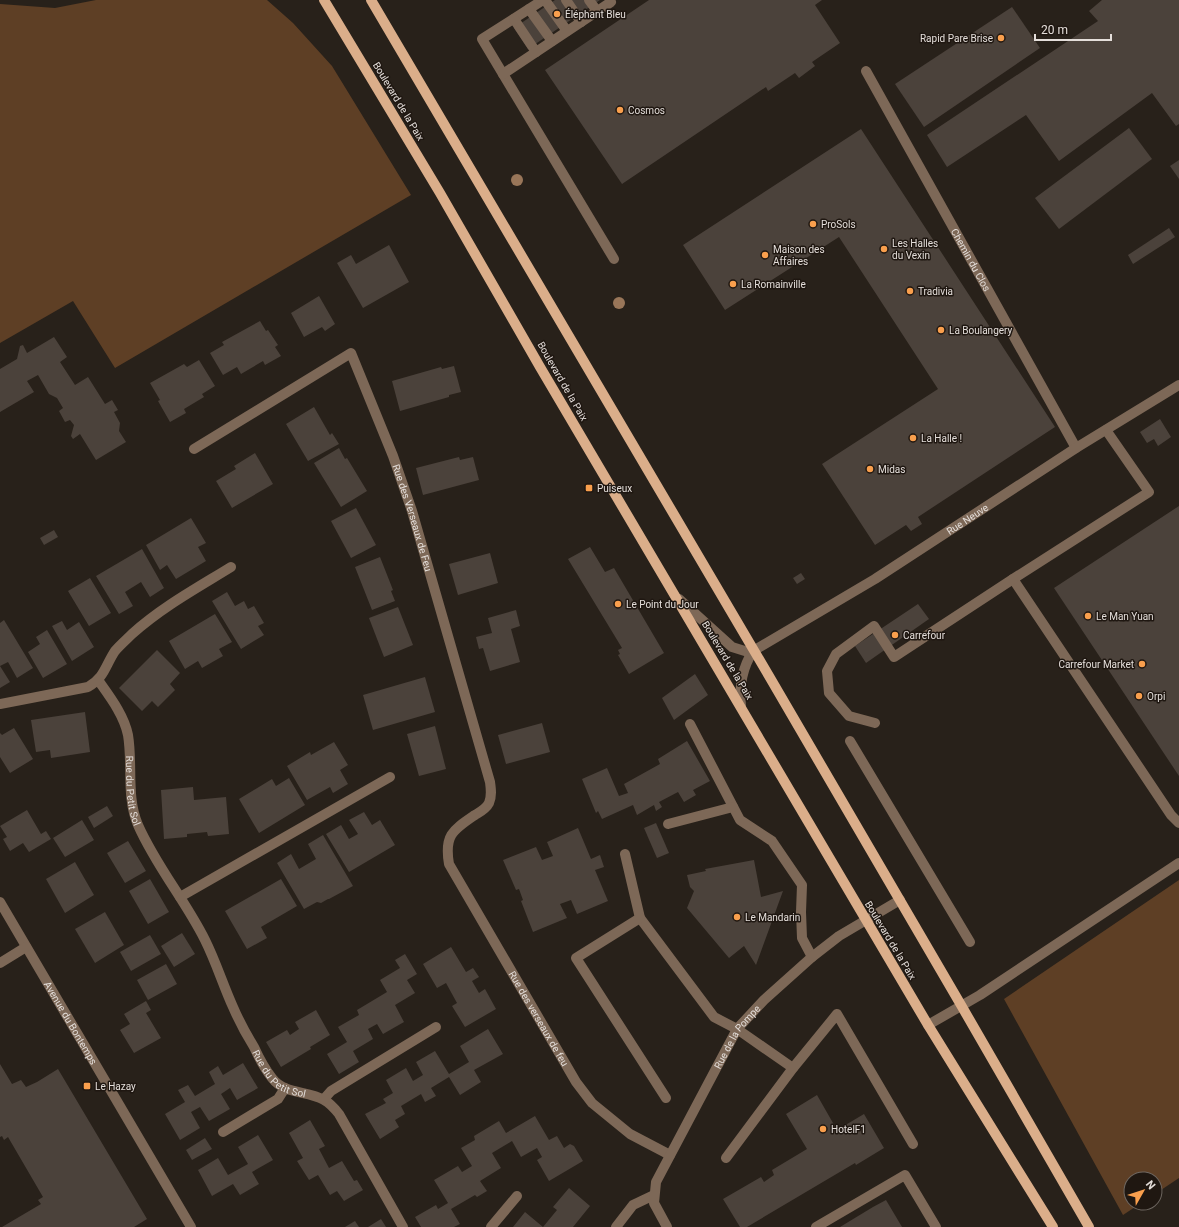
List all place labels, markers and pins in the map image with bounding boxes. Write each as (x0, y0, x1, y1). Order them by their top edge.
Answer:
place label: Éléphant Bleu (565, 8, 626, 20)
marker: Éléphant Bleu (552, 9, 562, 19)
place label: Rapid Pare Brise (920, 33, 993, 44)
marker: Rapid Pare Brise (996, 33, 1006, 43)
marker: Cosmos (615, 105, 625, 115)
place label: Cosmos (628, 105, 665, 116)
marker: ProSols (808, 219, 818, 229)
place label: ProSols (821, 219, 856, 230)
place label: Les Halles du Vexin (892, 238, 938, 261)
place label: Maison des Affaires (773, 244, 825, 267)
marker: Les Halles du Vexin (879, 244, 889, 254)
marker: Maison des Affaires (760, 250, 770, 260)
marker: La Romainville (728, 279, 738, 289)
place label: La Romainville (741, 279, 806, 290)
marker: Tradivia (905, 286, 915, 296)
place label: Tradivia (918, 286, 953, 297)
marker: La Boulangery (936, 325, 946, 335)
place label: La Boulangery (949, 325, 1013, 336)
marker: La Halle ! (908, 433, 918, 443)
place label: La Halle ! (921, 433, 962, 444)
marker: Midas (865, 464, 875, 474)
place label: Midas (878, 464, 905, 475)
marker: Puiseux (584, 483, 594, 493)
place label: Puiseux (597, 483, 632, 494)
marker: Le Point du Jour (613, 599, 623, 609)
place label: Le Point du Jour (626, 599, 699, 610)
marker: Le Man Yuan (1083, 611, 1093, 621)
place label: Le Man Yuan (1096, 611, 1154, 622)
marker: Carrefour (890, 630, 900, 640)
place label: Carrefour (903, 630, 946, 641)
place label: Carrefour Market (1058, 659, 1134, 670)
marker: Carrefour Market (1137, 659, 1147, 669)
marker: Orpi (1134, 691, 1144, 701)
place label: Orpi (1147, 691, 1165, 702)
marker: Le Mandarin (732, 912, 742, 922)
place label: Le Mandarin (745, 912, 800, 923)
marker: Le Hazay (82, 1081, 92, 1091)
place label: Le Hazay (95, 1081, 136, 1092)
marker: HotelF1 (818, 1124, 828, 1134)
place label: HotelF1 (831, 1124, 866, 1135)

